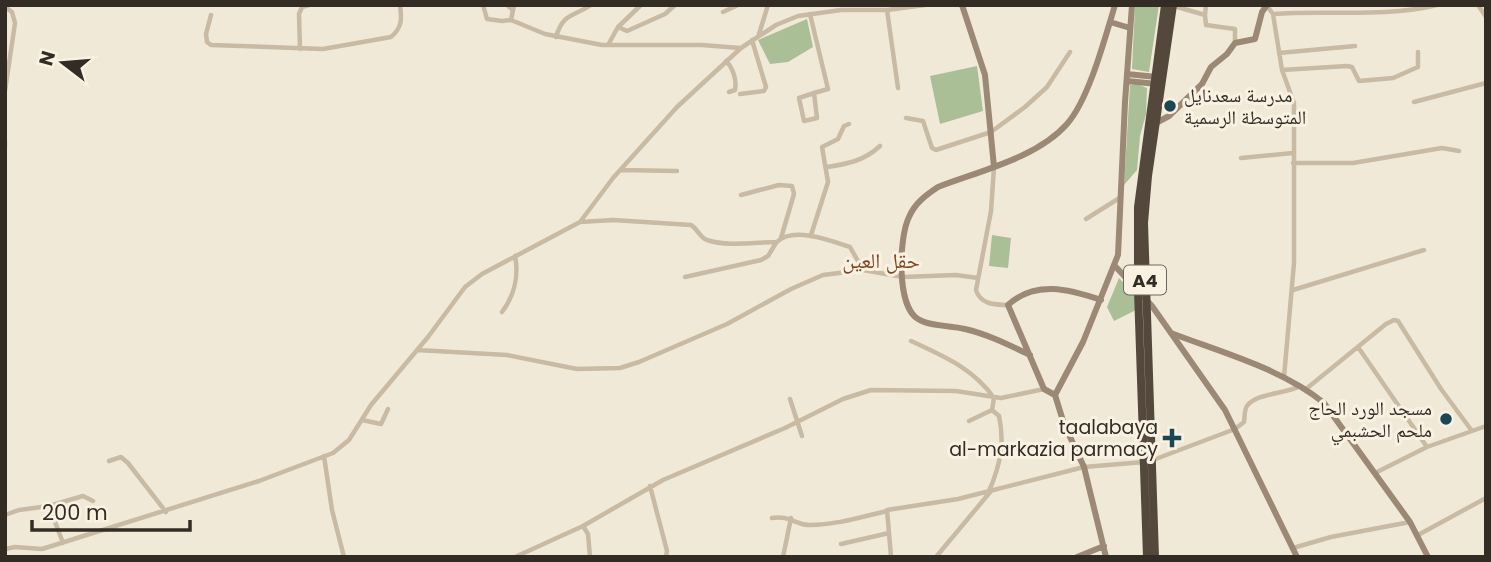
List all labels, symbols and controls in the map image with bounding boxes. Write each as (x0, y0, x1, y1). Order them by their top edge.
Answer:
north arrow (28, 28, 98, 98)
text: N (32, 48, 62, 69)
place label: مدرسة سعدنايل المتوسطة الرسمية (1184, 82, 1306, 131)
marker: مدرسة سعدنايل المتوسطة الرسمية (1162, 98, 1178, 114)
district label: حقل العين (842, 246, 920, 275)
road number: A4 (1124, 266, 1166, 294)
place label: مسجد الورد الحاج ملحم الحشبمي (1308, 395, 1432, 445)
marker: مسجد الورد الحاج ملحم الحشبمي (1438, 411, 1454, 427)
place label: taalabaya al-markazia parmacy (949, 414, 1158, 463)
marker: taalabaya al-markazia parmacy (1164, 430, 1180, 446)
scale bar (32, 489, 189, 532)
text: 200 m (42, 498, 108, 527)

